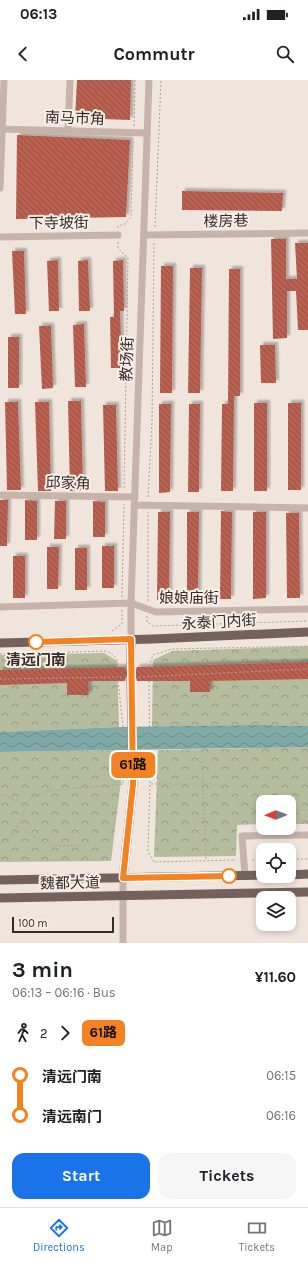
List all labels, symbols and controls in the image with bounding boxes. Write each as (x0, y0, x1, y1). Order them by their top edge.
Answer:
text: 06:13 (20, 5, 57, 23)
icon: back (12, 43, 34, 65)
text: Commutr (113, 43, 195, 65)
icon: search (274, 43, 296, 65)
street label: 南马市角 (45, 108, 105, 128)
street label: 楼房巷 (203, 212, 249, 230)
street label: 下寺坡街 (29, 213, 89, 233)
street label: 教场街 (117, 336, 137, 382)
street label: 邱家角 (45, 474, 91, 492)
street label: 娘娘庙街 (159, 589, 219, 607)
street label: 永泰门内街 (181, 611, 257, 633)
marker: 清远门南 (28, 634, 44, 650)
place label: 清远门南 (6, 651, 66, 669)
line badge: 61路 (110, 752, 156, 778)
text: 61路 (119, 756, 147, 773)
north arrow (256, 795, 296, 835)
map controls (256, 795, 296, 931)
button: locate (256, 843, 296, 883)
unlabelled marker (221, 868, 237, 884)
street label: 魏都大道 (40, 873, 100, 893)
button: layers (256, 891, 296, 931)
scale bar (12, 915, 114, 934)
text: 100 m (18, 917, 48, 930)
text: 3 min (12, 957, 73, 983)
text: ¥11.60 (255, 968, 296, 986)
text: 06:13 – 06:16 · Bus (12, 985, 116, 1000)
icon: walk (12, 1022, 34, 1044)
icon: forward (54, 1022, 76, 1044)
text: 61路 (90, 1024, 117, 1041)
text: 2 (40, 1026, 48, 1041)
text: 清远门南 (42, 1068, 102, 1086)
text: 06:15 (266, 1068, 296, 1083)
text: 清远南门 (42, 1108, 102, 1126)
text: 06:16 (266, 1108, 296, 1123)
button: Start (12, 1153, 150, 1199)
button: Tickets (158, 1153, 296, 1199)
tab: Directions (33, 1217, 85, 1254)
tab: Map (151, 1217, 173, 1254)
tab: Tickets (239, 1217, 275, 1254)

